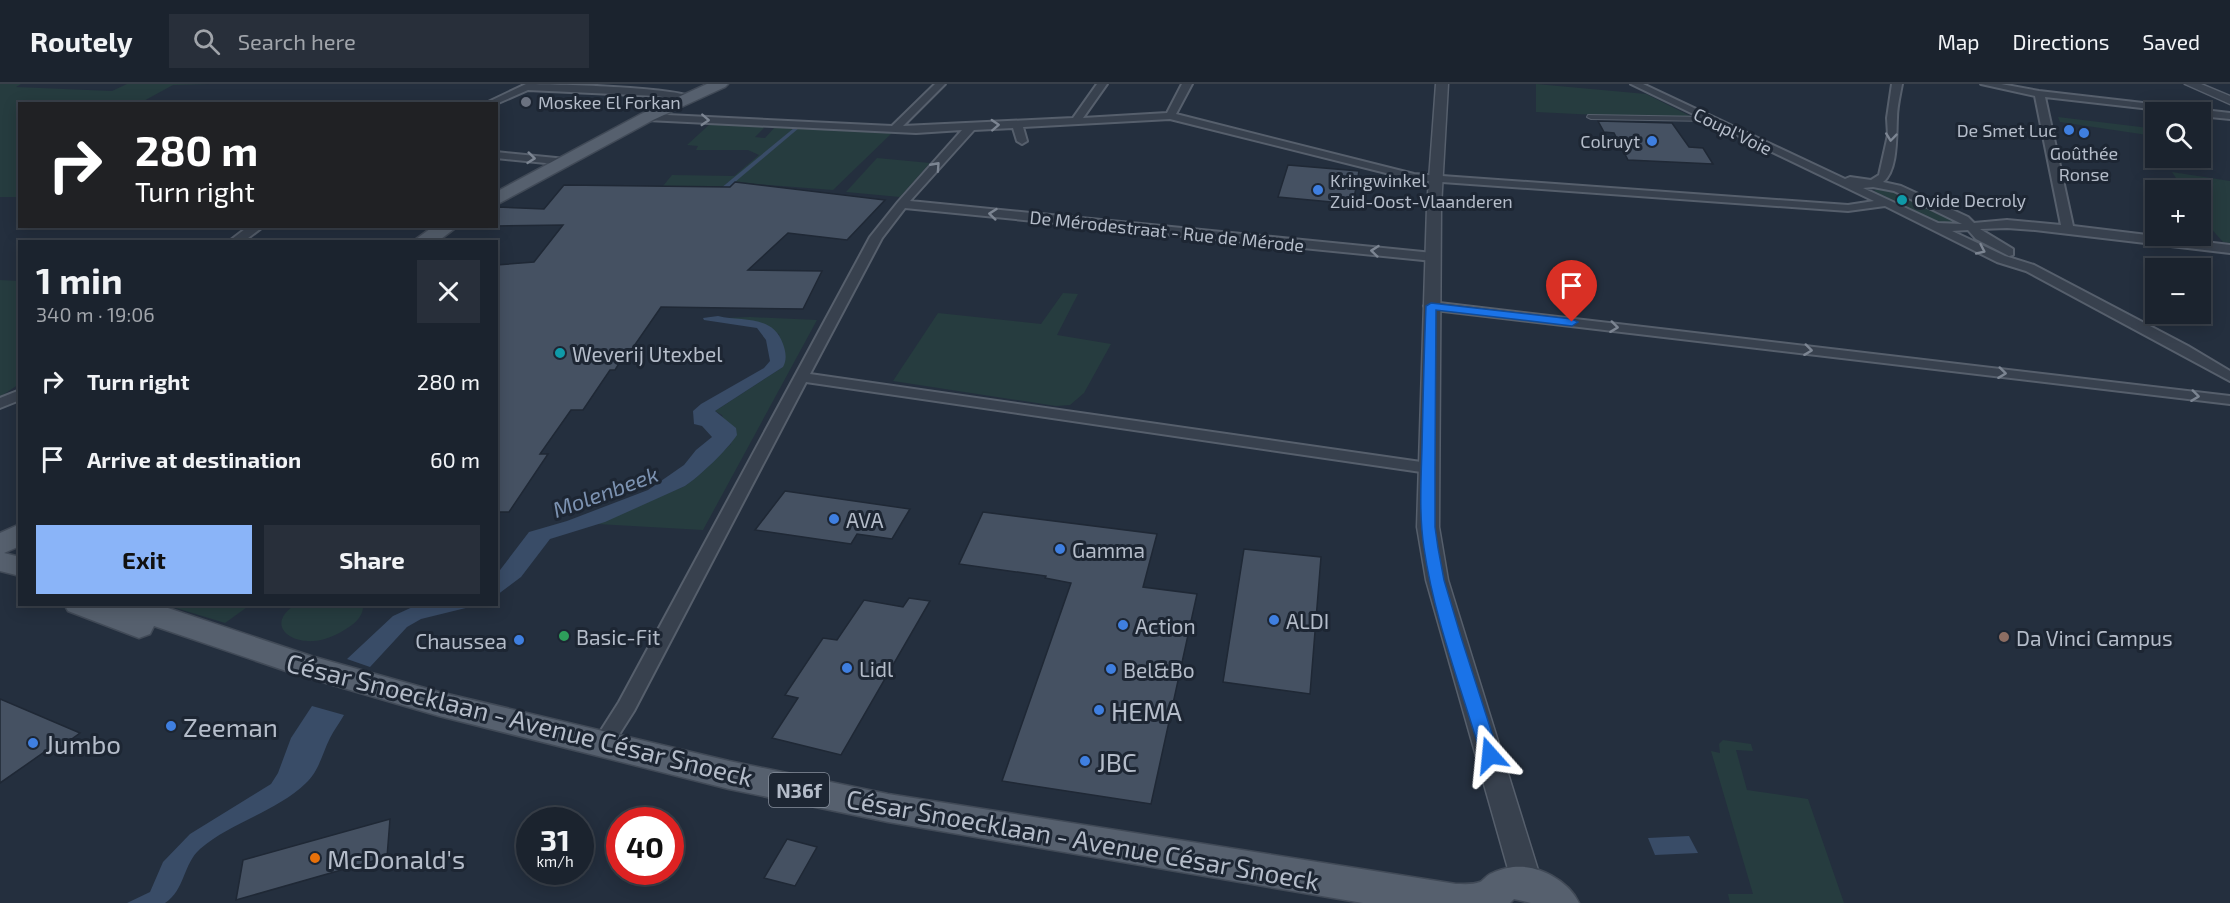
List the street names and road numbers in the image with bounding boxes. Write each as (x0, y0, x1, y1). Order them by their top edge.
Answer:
street label: Coupl'Voie (1690, 103, 1776, 159)
street label: De Mérodestraat - Rue de Mérode (1029, 206, 1305, 256)
street label: César Snoecklaan - Avenue César Snoeck (284, 646, 756, 792)
road number: N36f (769, 773, 829, 807)
street label: César Snoecklaan - Avenue César Snoeck (844, 782, 1322, 896)

